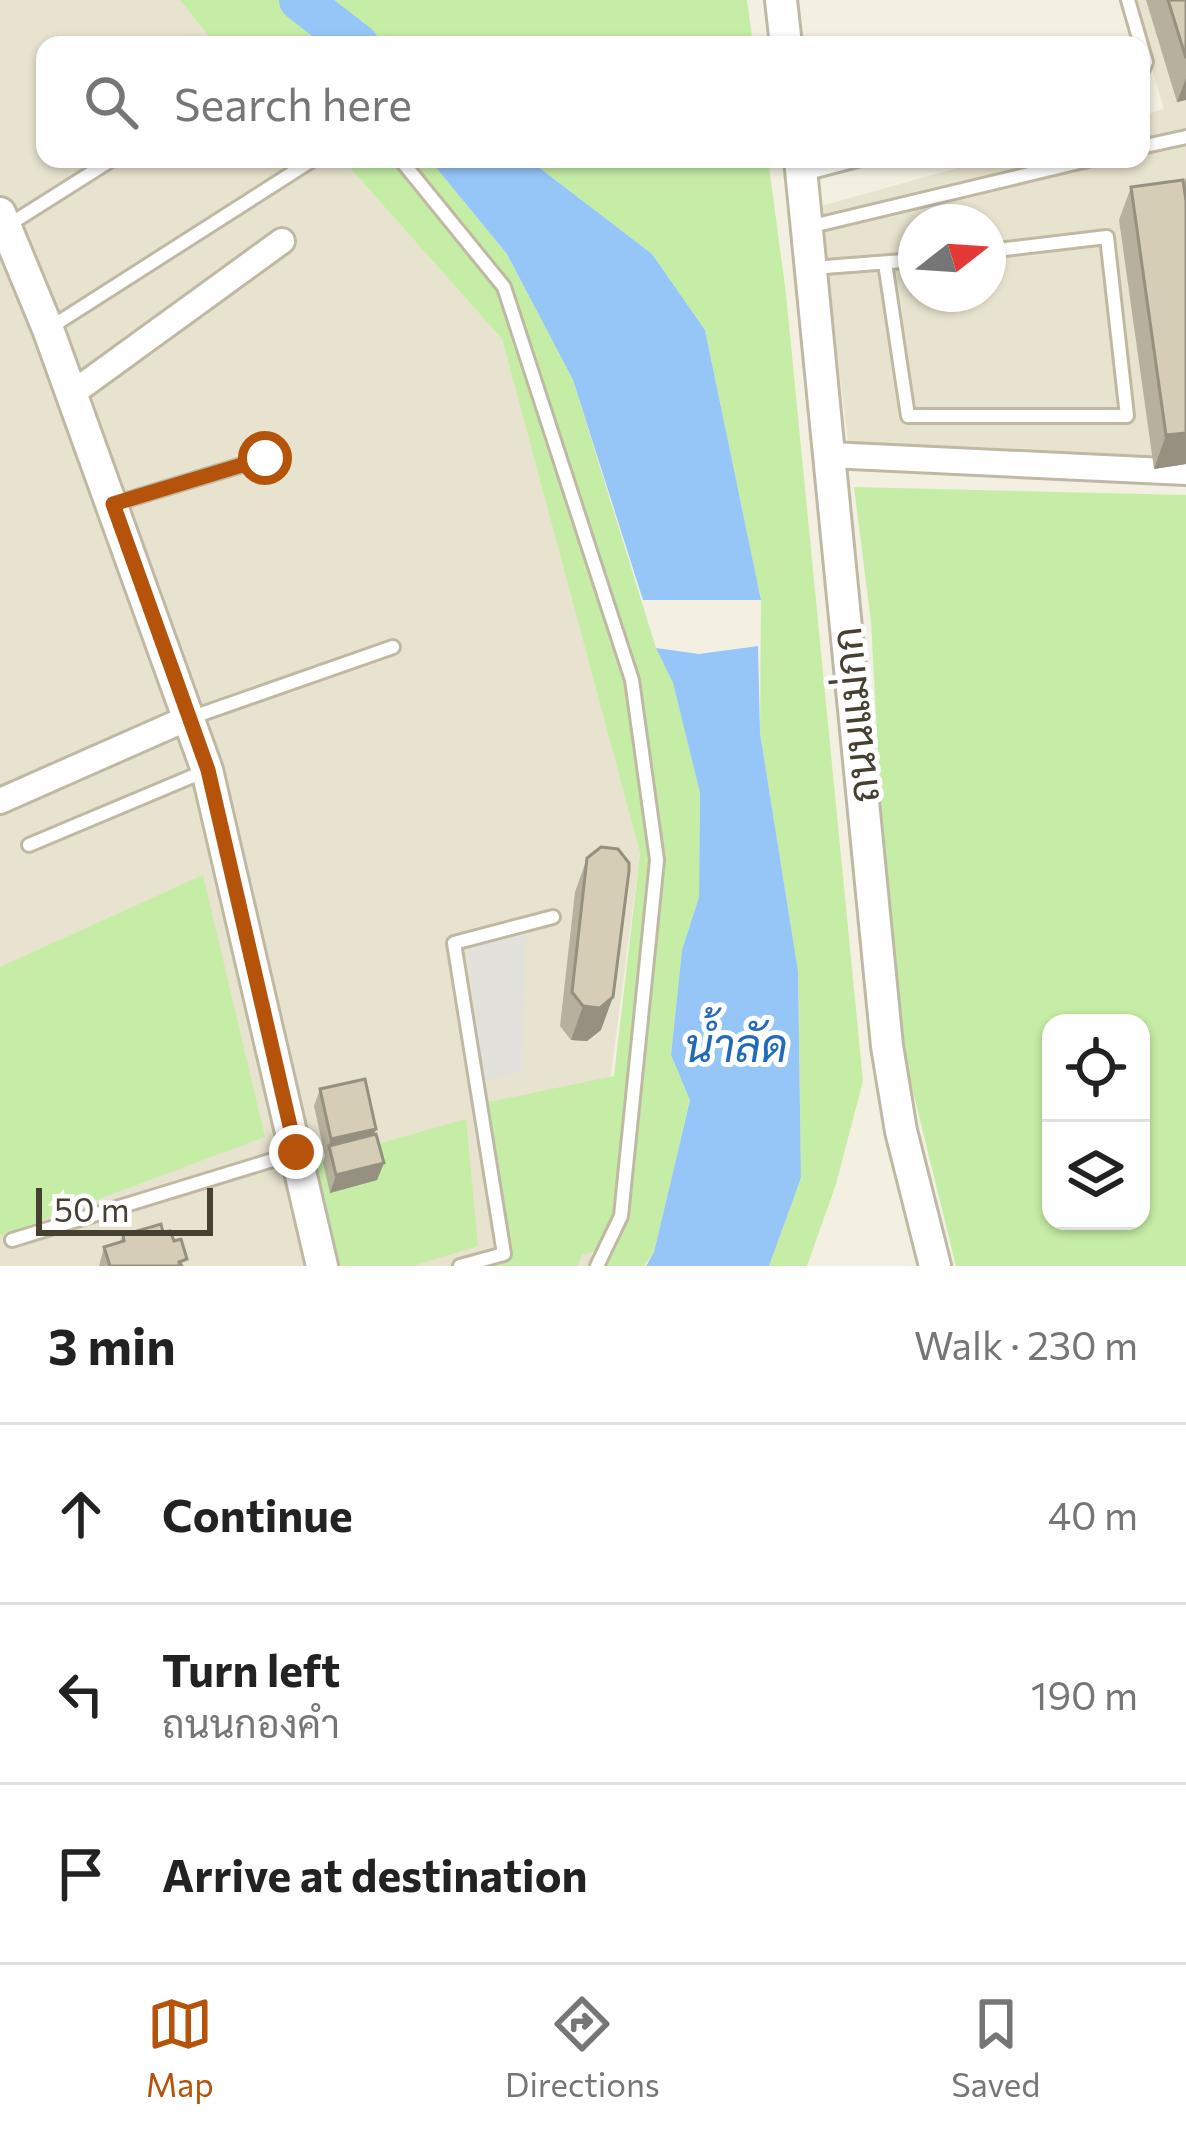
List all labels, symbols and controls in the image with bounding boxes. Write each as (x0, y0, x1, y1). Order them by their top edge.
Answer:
search box (36, 36, 1150, 168)
icon: search (78, 69, 144, 135)
text: Search here (174, 75, 412, 130)
north arrow (898, 204, 1006, 312)
route start (238, 431, 292, 485)
street label: ถนนแม่กก (818, 625, 888, 806)
water label: น้ำลัด (684, 1007, 788, 1071)
map controls (1042, 1014, 1150, 1230)
button: locate (1042, 1014, 1150, 1122)
button: layers (1042, 1122, 1150, 1230)
route end (269, 1125, 323, 1179)
scale bar (36, 1182, 213, 1235)
text: 50 m (54, 1188, 130, 1229)
text: 3 min (48, 1313, 176, 1376)
text: Walk · 230 m (914, 1320, 1138, 1368)
icon: ahead (48, 1481, 114, 1547)
text: Continue (162, 1486, 353, 1541)
text: 40 m (1048, 1490, 1138, 1538)
text: Turn left (162, 1641, 340, 1696)
icon: left (48, 1661, 114, 1727)
text: 190 m (1031, 1670, 1138, 1718)
text: ถนนกองคำ (162, 1698, 340, 1746)
icon: arrive (48, 1841, 114, 1907)
text: Arrive at destination (162, 1846, 588, 1901)
tab: Map (146, 1991, 214, 2104)
tab: Directions (505, 1991, 660, 2104)
tab: Saved (951, 1991, 1040, 2104)

